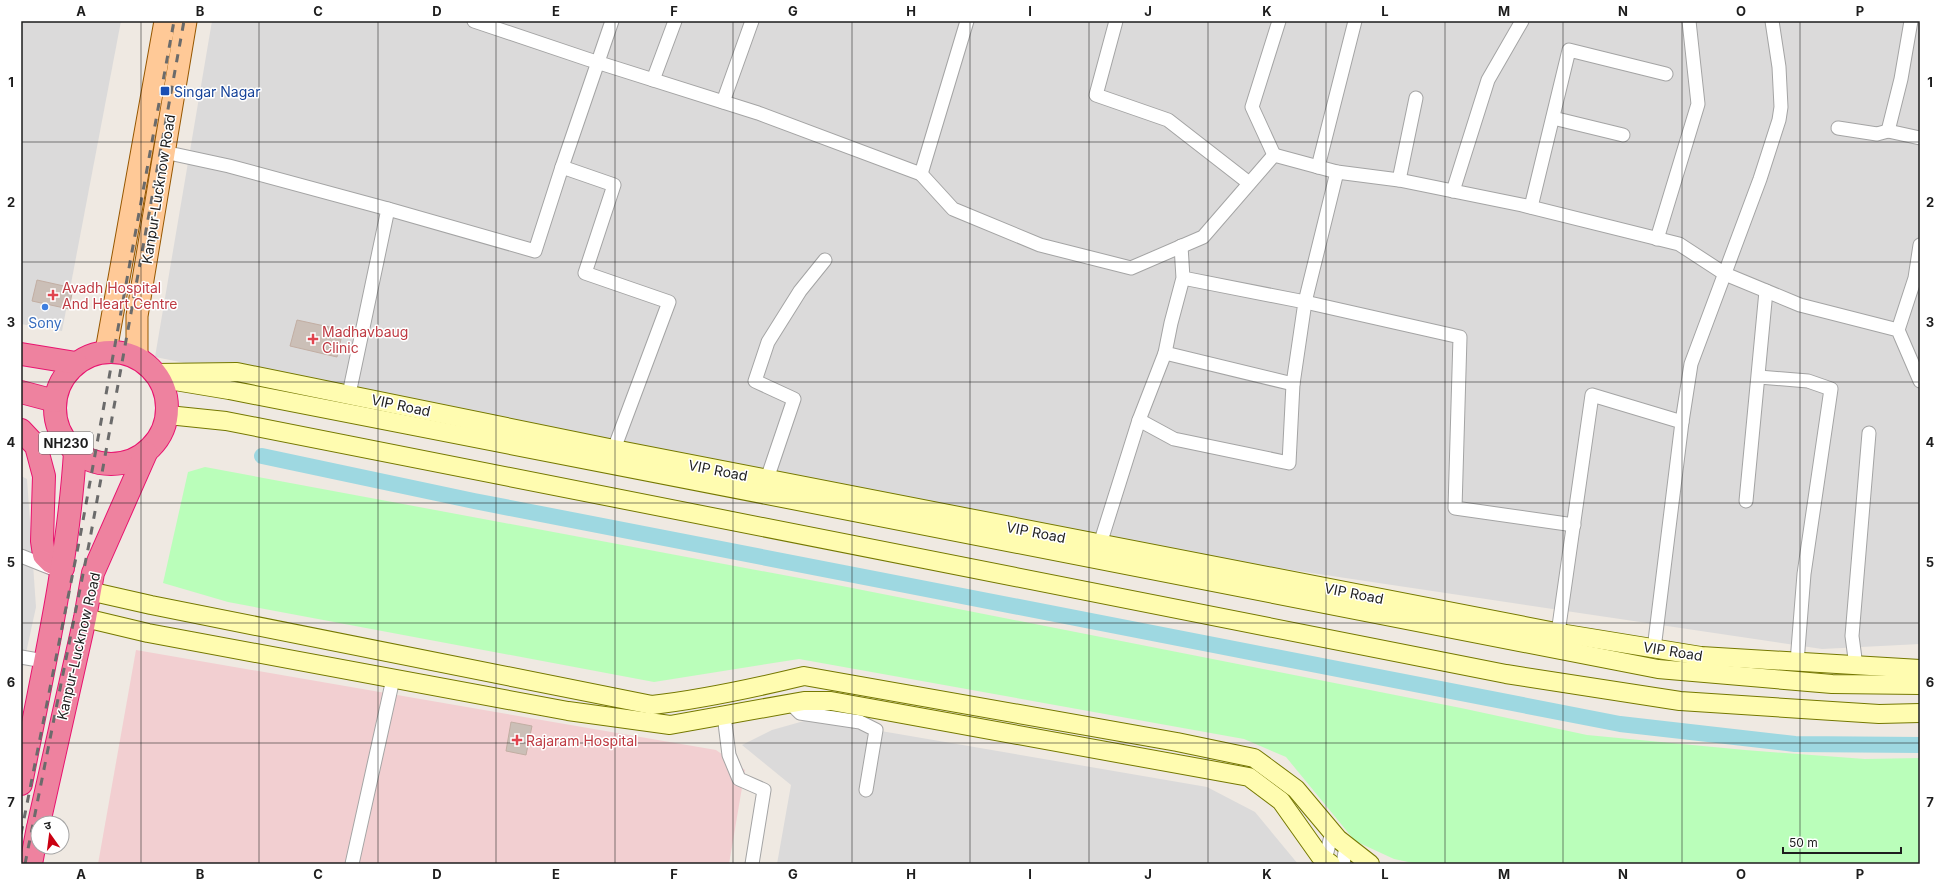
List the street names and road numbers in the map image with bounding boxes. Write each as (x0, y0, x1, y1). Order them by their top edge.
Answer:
street label: Kanpur-Lucknow Road (138, 113, 178, 265)
street label: VIP Road (370, 390, 432, 420)
road number: NH230 (39, 432, 93, 454)
street label: VIP Road (687, 456, 749, 484)
street label: VIP Road (1005, 518, 1067, 546)
street label: Kanpur-Lucknow Road (53, 571, 103, 721)
street label: VIP Road (1323, 579, 1385, 607)
street label: VIP Road (1642, 638, 1704, 664)

